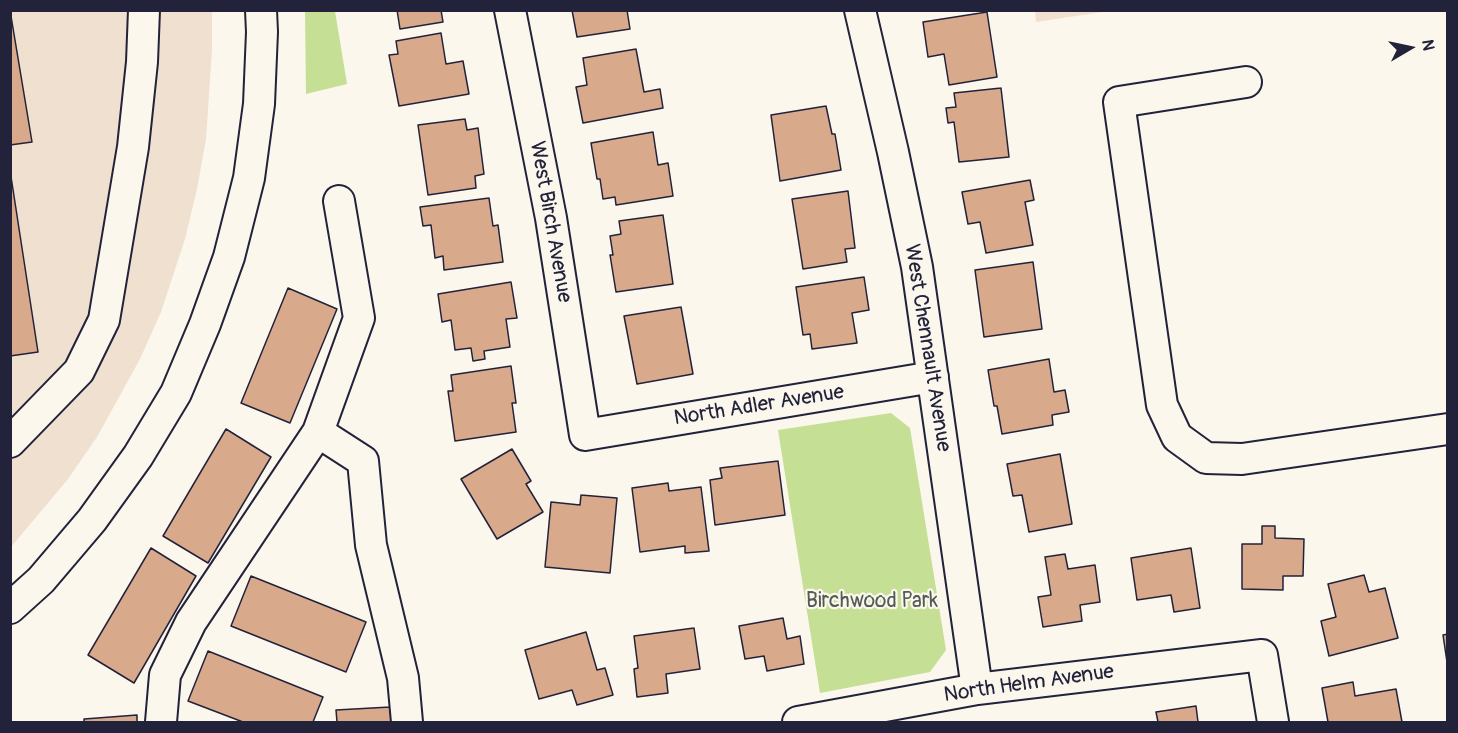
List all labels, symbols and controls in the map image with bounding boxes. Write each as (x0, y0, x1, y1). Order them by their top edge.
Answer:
north arrow (1380, 18, 1440, 78)
text: N (1417, 38, 1439, 52)
street label: West Birch Avenue (523, 139, 577, 305)
street label: West Chennault Avenue (898, 242, 956, 454)
street label: North Adler Avenue (672, 380, 846, 432)
park label: Birchwood Park (806, 589, 938, 615)
street label: North Helm Avenue (942, 660, 1116, 708)

